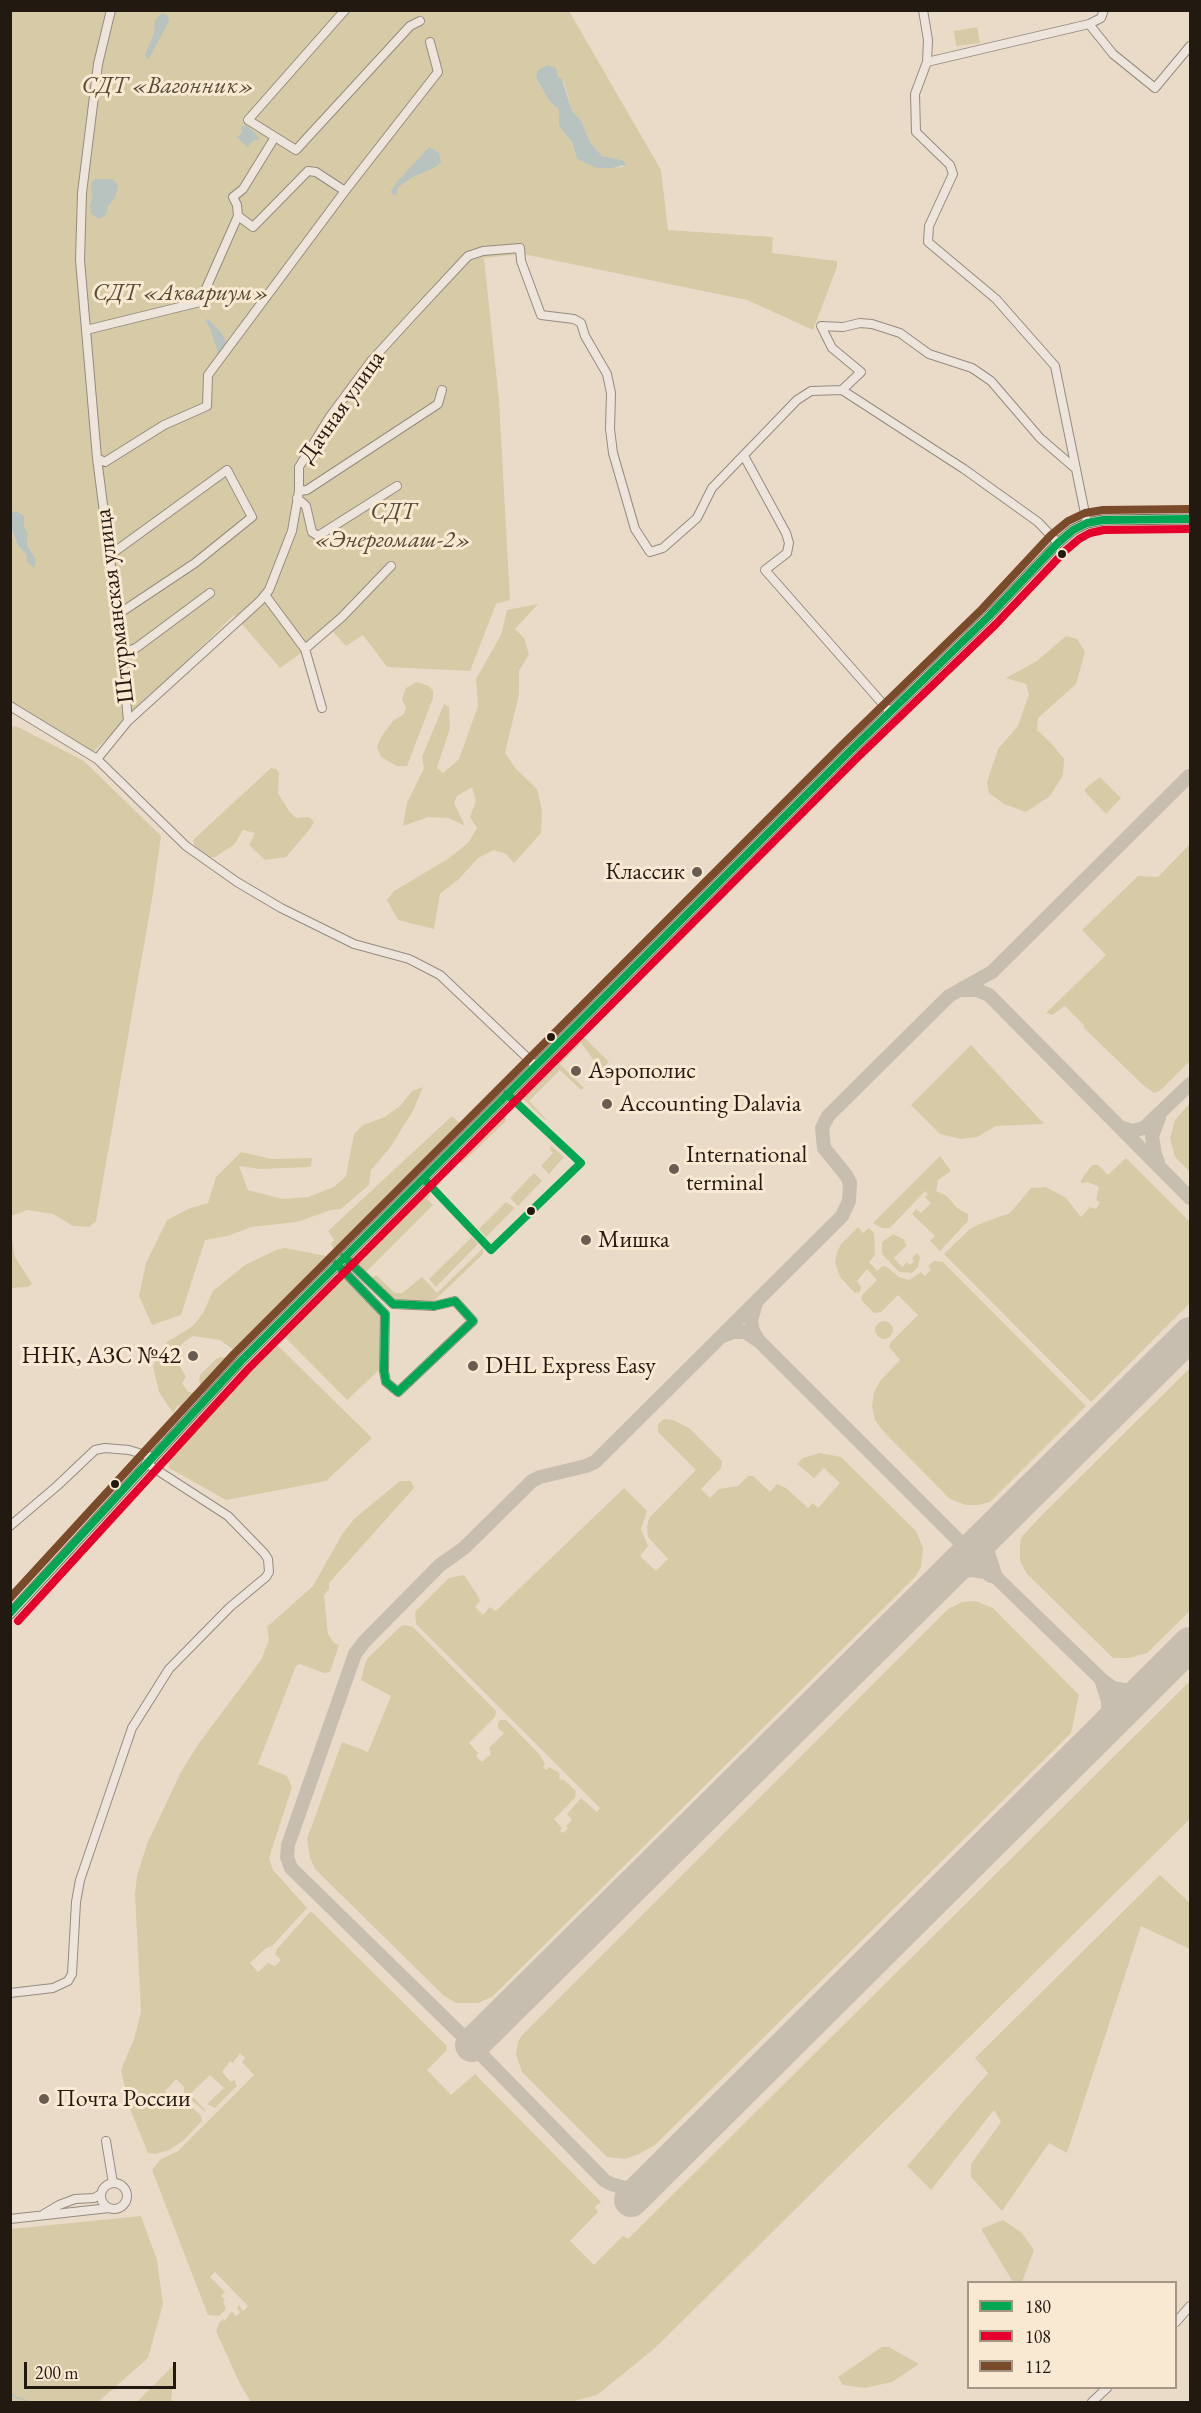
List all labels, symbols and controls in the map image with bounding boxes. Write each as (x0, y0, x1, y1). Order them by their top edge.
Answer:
park label: СДТ «Вагонник» (82, 72, 254, 100)
park label: СДТ «Аквариум» (93, 279, 269, 307)
street label: Дачная улица (293, 345, 391, 469)
park label: СДТ «Энергомаш-2» (315, 498, 471, 554)
street label: Штурманская улица (89, 507, 141, 705)
unlabelled marker (1056, 548, 1068, 560)
place label: Классик (605, 858, 685, 886)
marker: Классик (690, 865, 704, 879)
unlabelled marker (545, 1031, 557, 1043)
place label: Аэрополис (588, 1057, 696, 1085)
marker: Аэрополис (569, 1064, 583, 1078)
place label: Accounting Dalavia (619, 1090, 801, 1118)
marker: Accounting Dalavia (600, 1097, 614, 1111)
place label: International terminal (686, 1141, 807, 1197)
marker: International terminal (667, 1162, 681, 1176)
unlabelled marker (525, 1205, 537, 1217)
place label: Мишка (598, 1226, 670, 1254)
marker: Мишка (579, 1233, 593, 1247)
place label: ННК, АЗС №42 (21, 1342, 181, 1370)
marker: ННК, АЗС №42 (186, 1349, 200, 1363)
place label: DHL Express Easy (485, 1352, 656, 1380)
marker: DHL Express Easy (466, 1359, 480, 1373)
unlabelled marker (109, 1478, 121, 1490)
place label: Почта России (56, 2085, 191, 2113)
marker: Почта России (37, 2092, 51, 2106)
legend (967, 2281, 1177, 2389)
text: 180 (1025, 2295, 1051, 2318)
text: 108 (1025, 2325, 1051, 2348)
scale bar (27, 2350, 178, 2388)
text: 112 (1025, 2355, 1051, 2378)
text: 200 m (35, 2361, 79, 2384)

